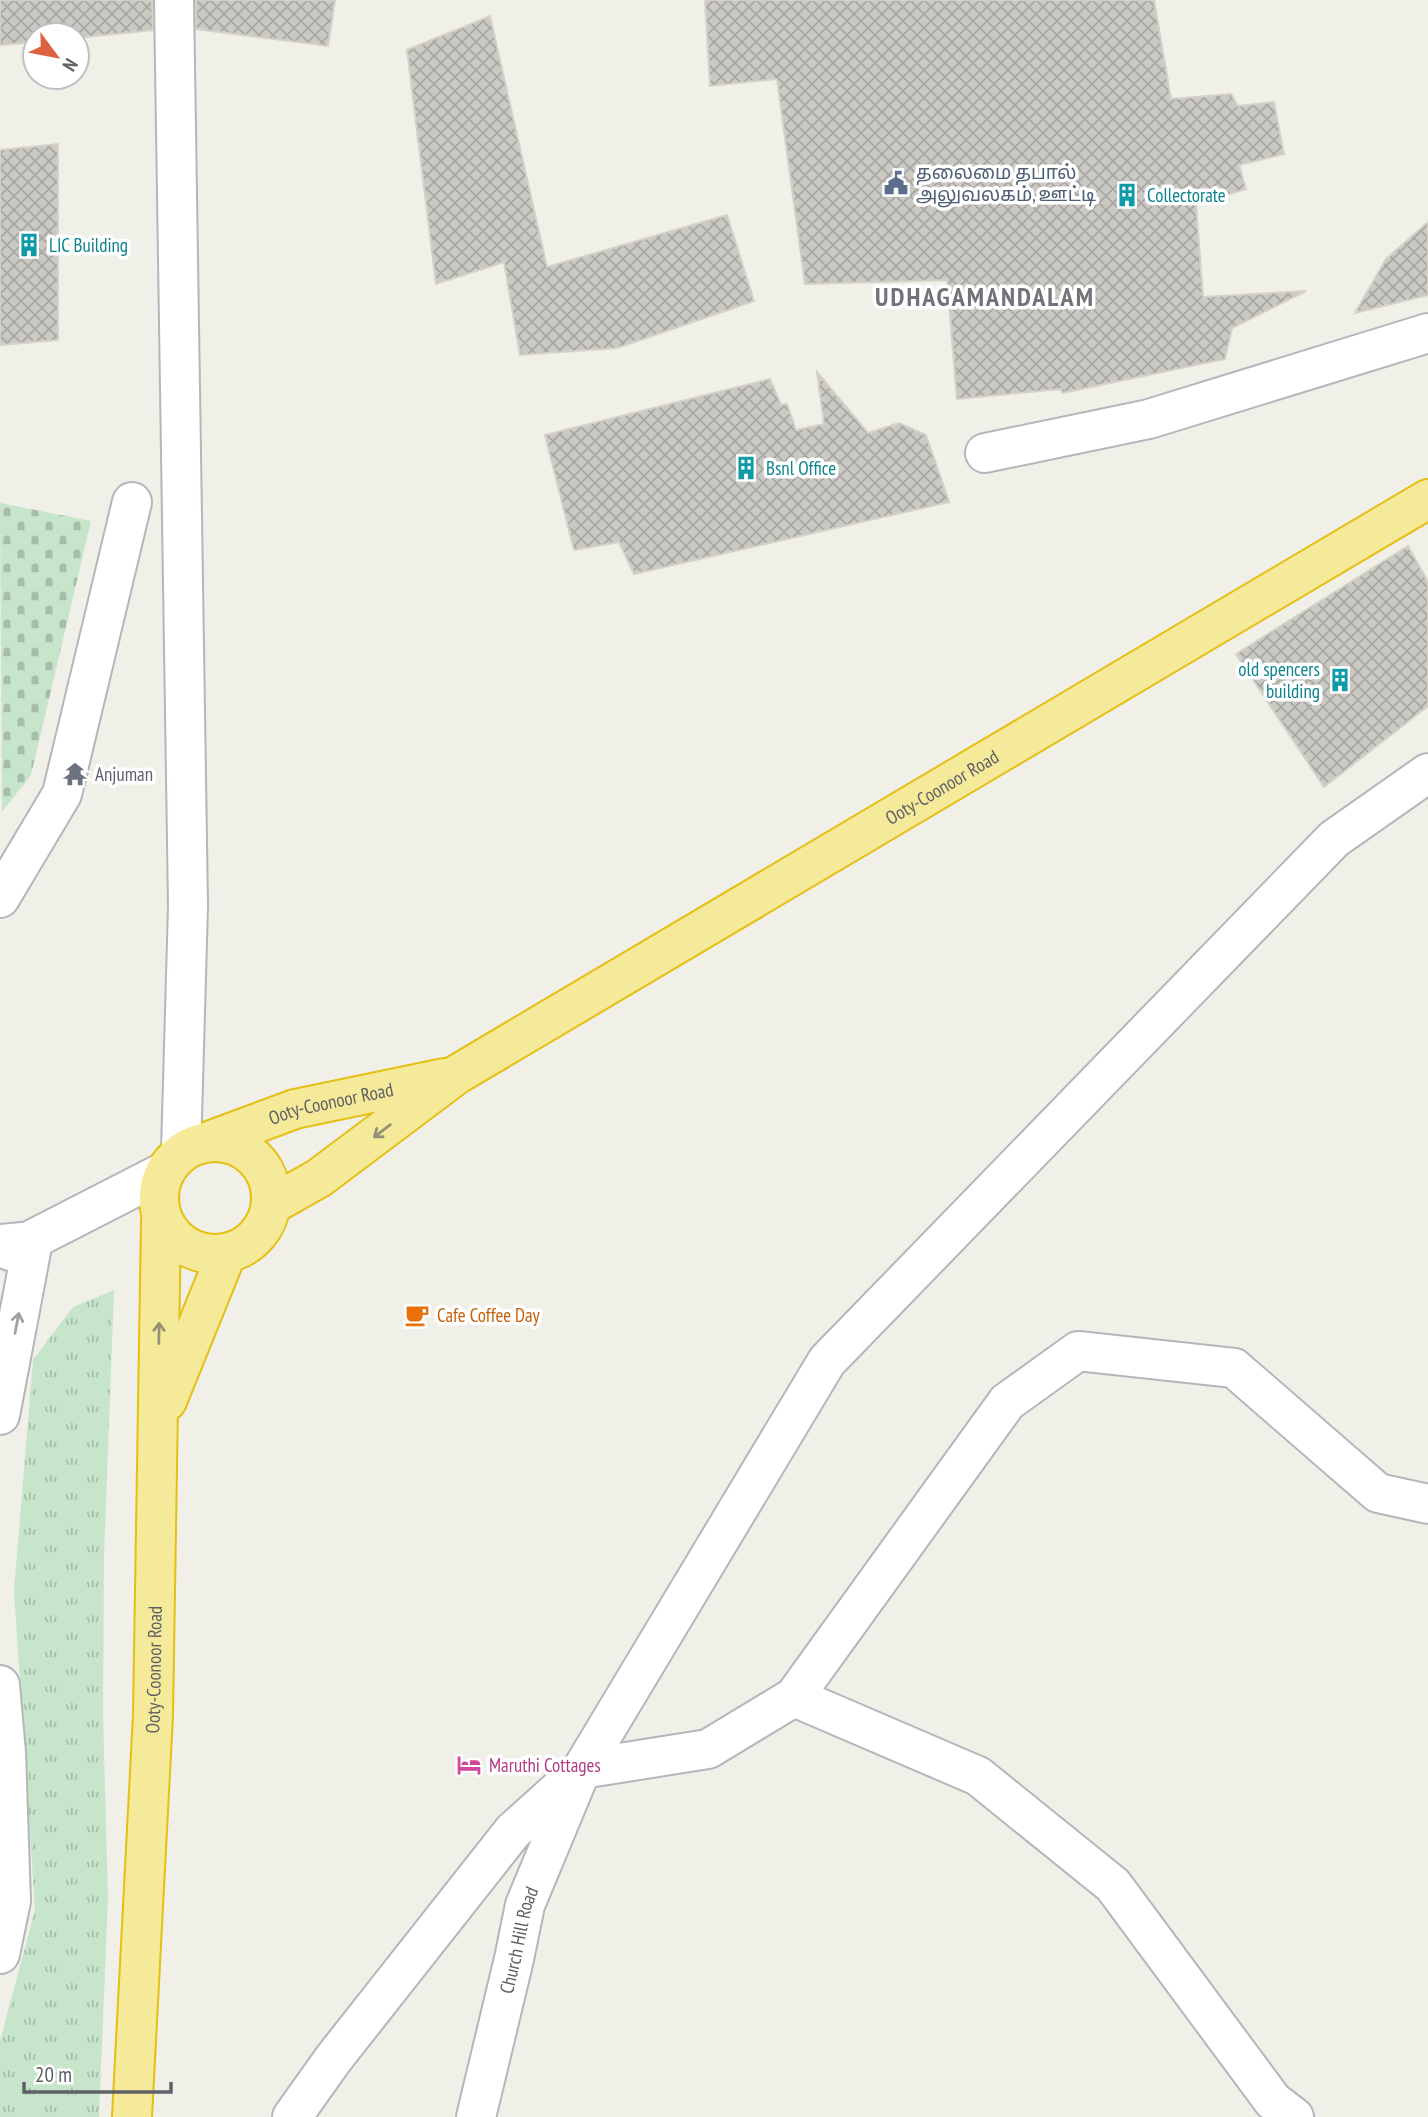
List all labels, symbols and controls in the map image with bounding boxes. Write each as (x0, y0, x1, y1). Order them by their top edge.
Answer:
north arrow (21, 21, 91, 91)
text: N (58, 54, 83, 76)
place label: தலைமை தபால் அலுவலகம், ஊட்டி (916, 160, 1096, 208)
public building icon: தலைமை தபால் அலுவலகம், ஊட்டி (882, 169, 910, 197)
building icon: Collectorate (1113, 181, 1141, 209)
place label: Collectorate (1147, 183, 1226, 207)
building icon: LIC Building (15, 231, 43, 259)
place label: LIC Building (49, 233, 128, 257)
district label: UDHAGAMANDALAM (875, 280, 1095, 313)
building icon: Bsnl Office (732, 454, 760, 482)
place label: Bsnl Office (766, 456, 836, 480)
place label: old spencers building (1238, 657, 1320, 703)
building icon: old spencers building (1326, 666, 1354, 694)
street label: Ooty-Coonoor Road (881, 744, 1003, 830)
temple icon: Anjuman (61, 760, 89, 788)
place label: Anjuman (95, 762, 153, 786)
street label: Ooty-Coonoor Road (265, 1077, 395, 1130)
one-way arrow (373, 1124, 392, 1138)
cafe icon: Cafe Coffee Day (403, 1301, 431, 1329)
place label: Cafe Coffee Day (437, 1303, 541, 1327)
one-way arrow (11, 1312, 25, 1335)
one-way arrow (152, 1322, 166, 1345)
street label: Ooty-Coonoor Road (140, 1606, 167, 1734)
hotel icon: Maruthi Cottages (455, 1751, 483, 1779)
place label: Maruthi Cottages (489, 1753, 601, 1777)
street label: Church Hill Road (494, 1883, 543, 1996)
scale bar (24, 2050, 172, 2094)
text: 20 m (35, 2061, 72, 2088)

